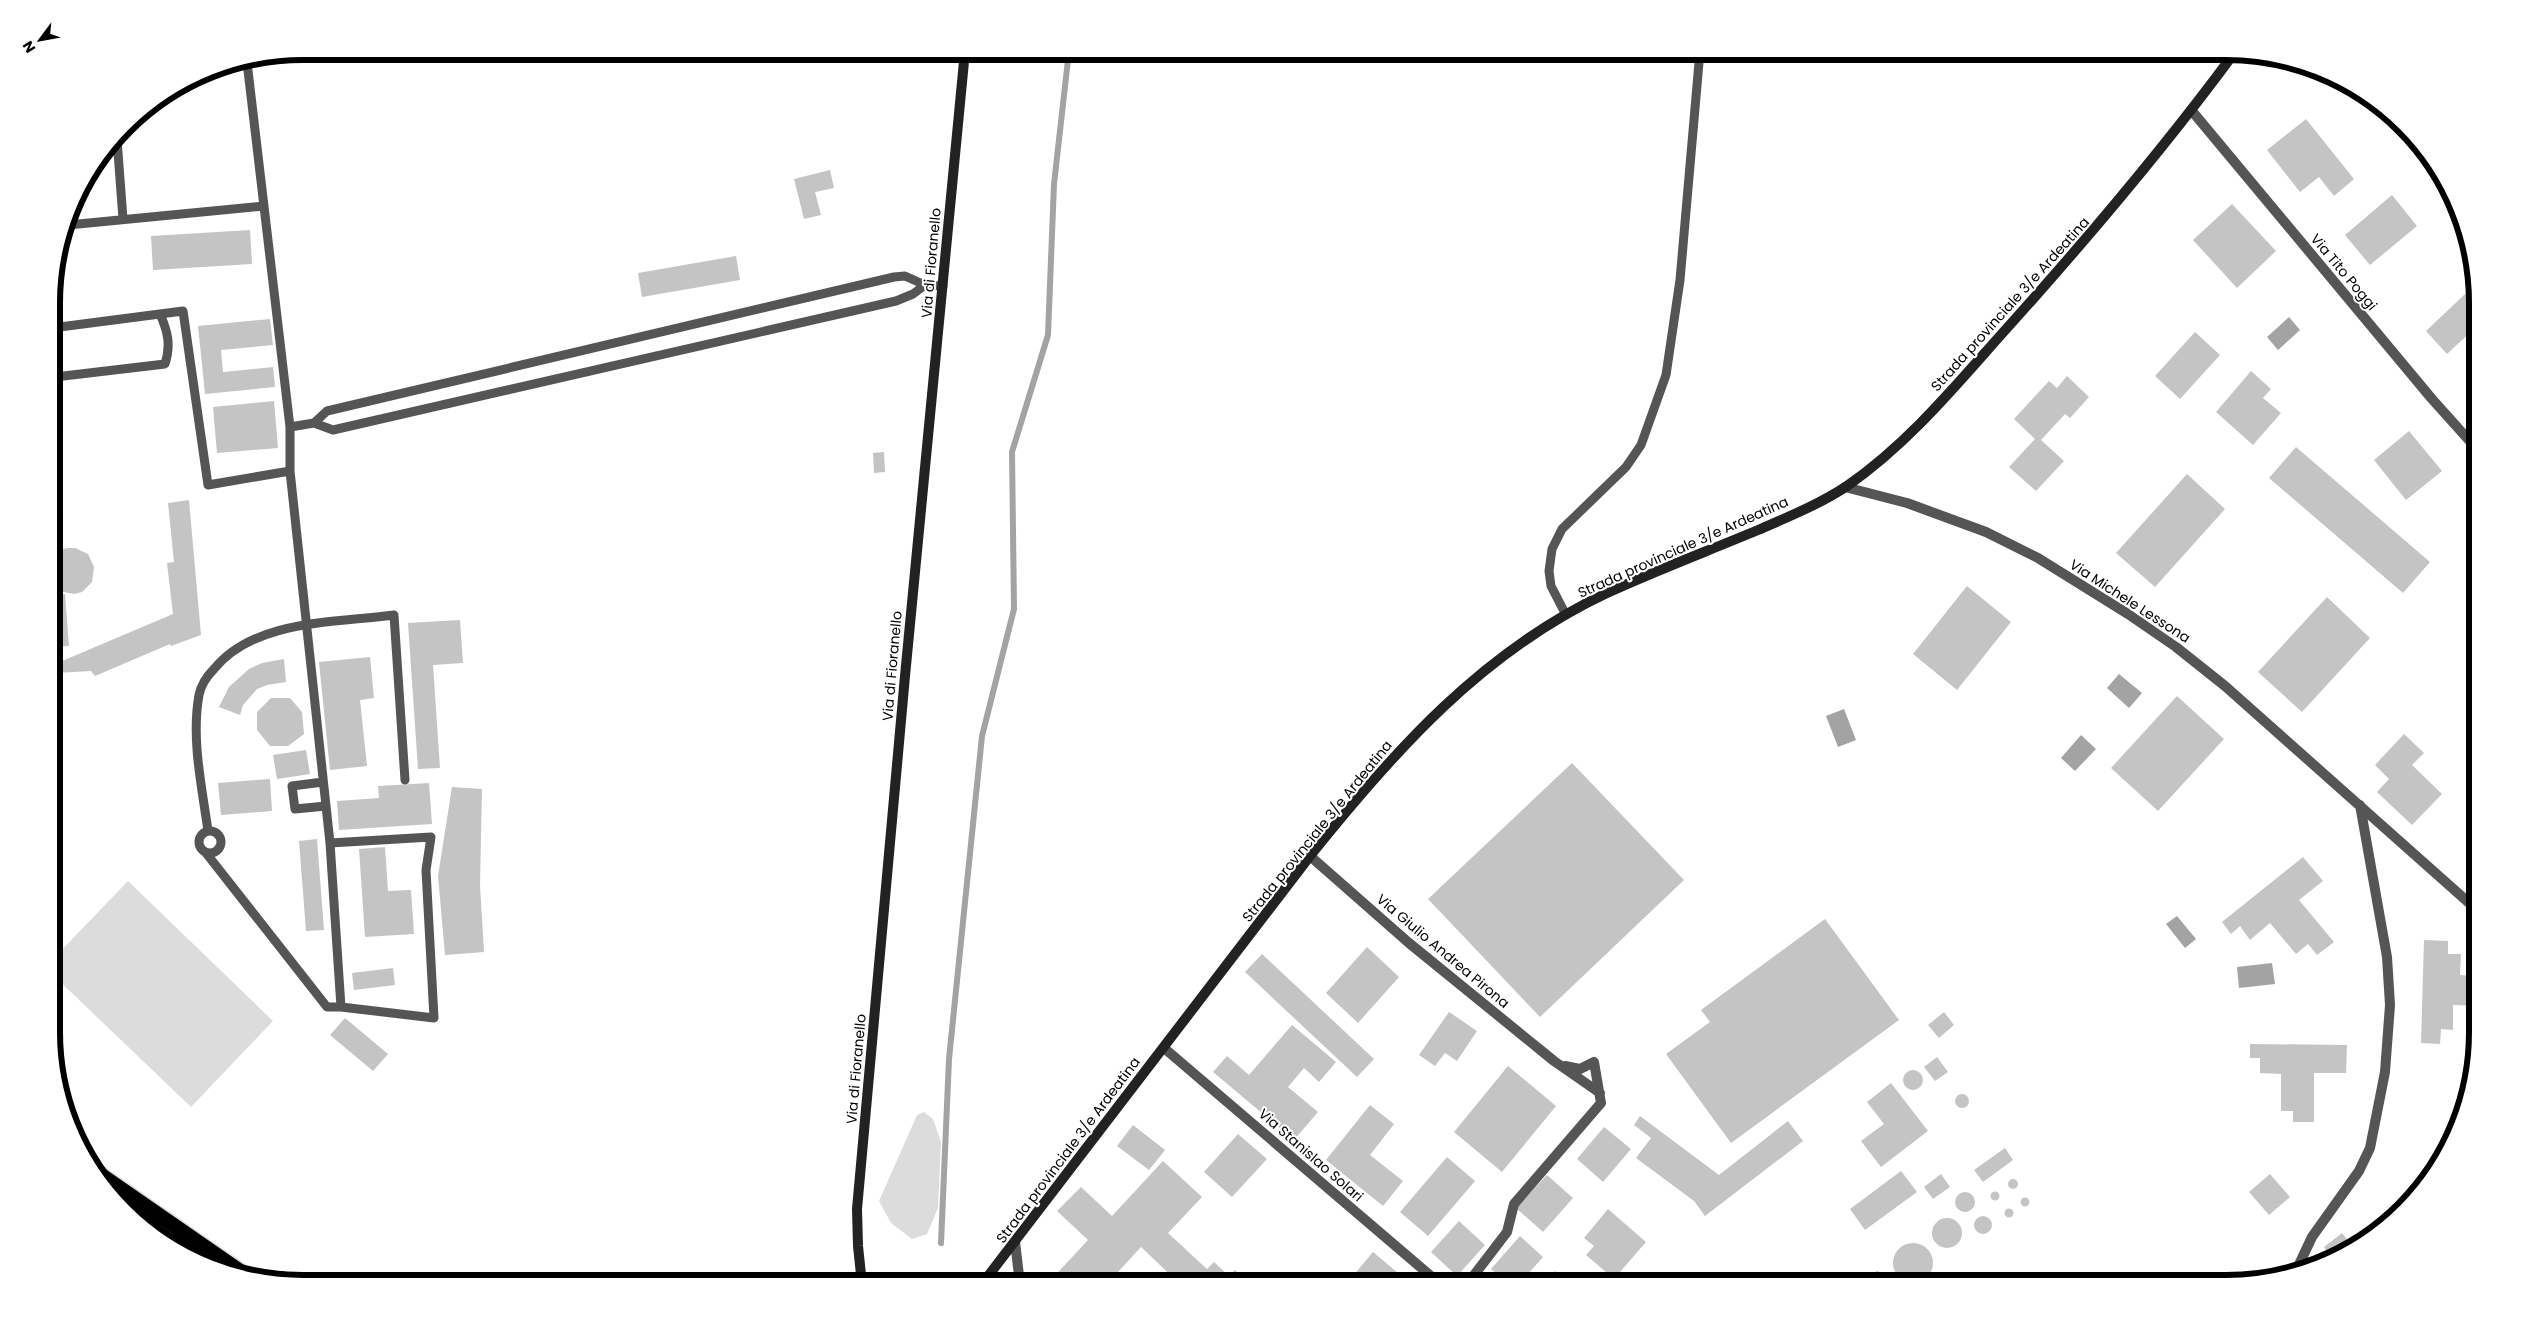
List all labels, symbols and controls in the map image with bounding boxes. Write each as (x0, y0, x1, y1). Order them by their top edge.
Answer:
north arrow (15, 15, 65, 65)
text: N (18, 37, 40, 57)
street label: Via di Fioranello (916, 207, 946, 319)
street label: Strada provinciale 3/e Ardeatina (1926, 212, 2094, 396)
street label: Via Tito Poggi (2306, 229, 2382, 315)
street label: Strada provinciale 3/e Ardeatina (1575, 491, 1791, 603)
street label: Via Michele Lessona (2066, 554, 2194, 648)
street label: Via di Fioranello (877, 610, 907, 722)
street label: Strada provinciale 3/e Ardeatina (1237, 736, 1397, 926)
street label: Via Giulio Andrea Pirona (1372, 889, 1514, 1013)
street label: Via di Fioranello (841, 1013, 871, 1125)
street label: Strada provinciale 3/e Ardeatina (991, 1053, 1145, 1247)
street label: Via Stanislao Solari (1254, 1104, 1368, 1206)

